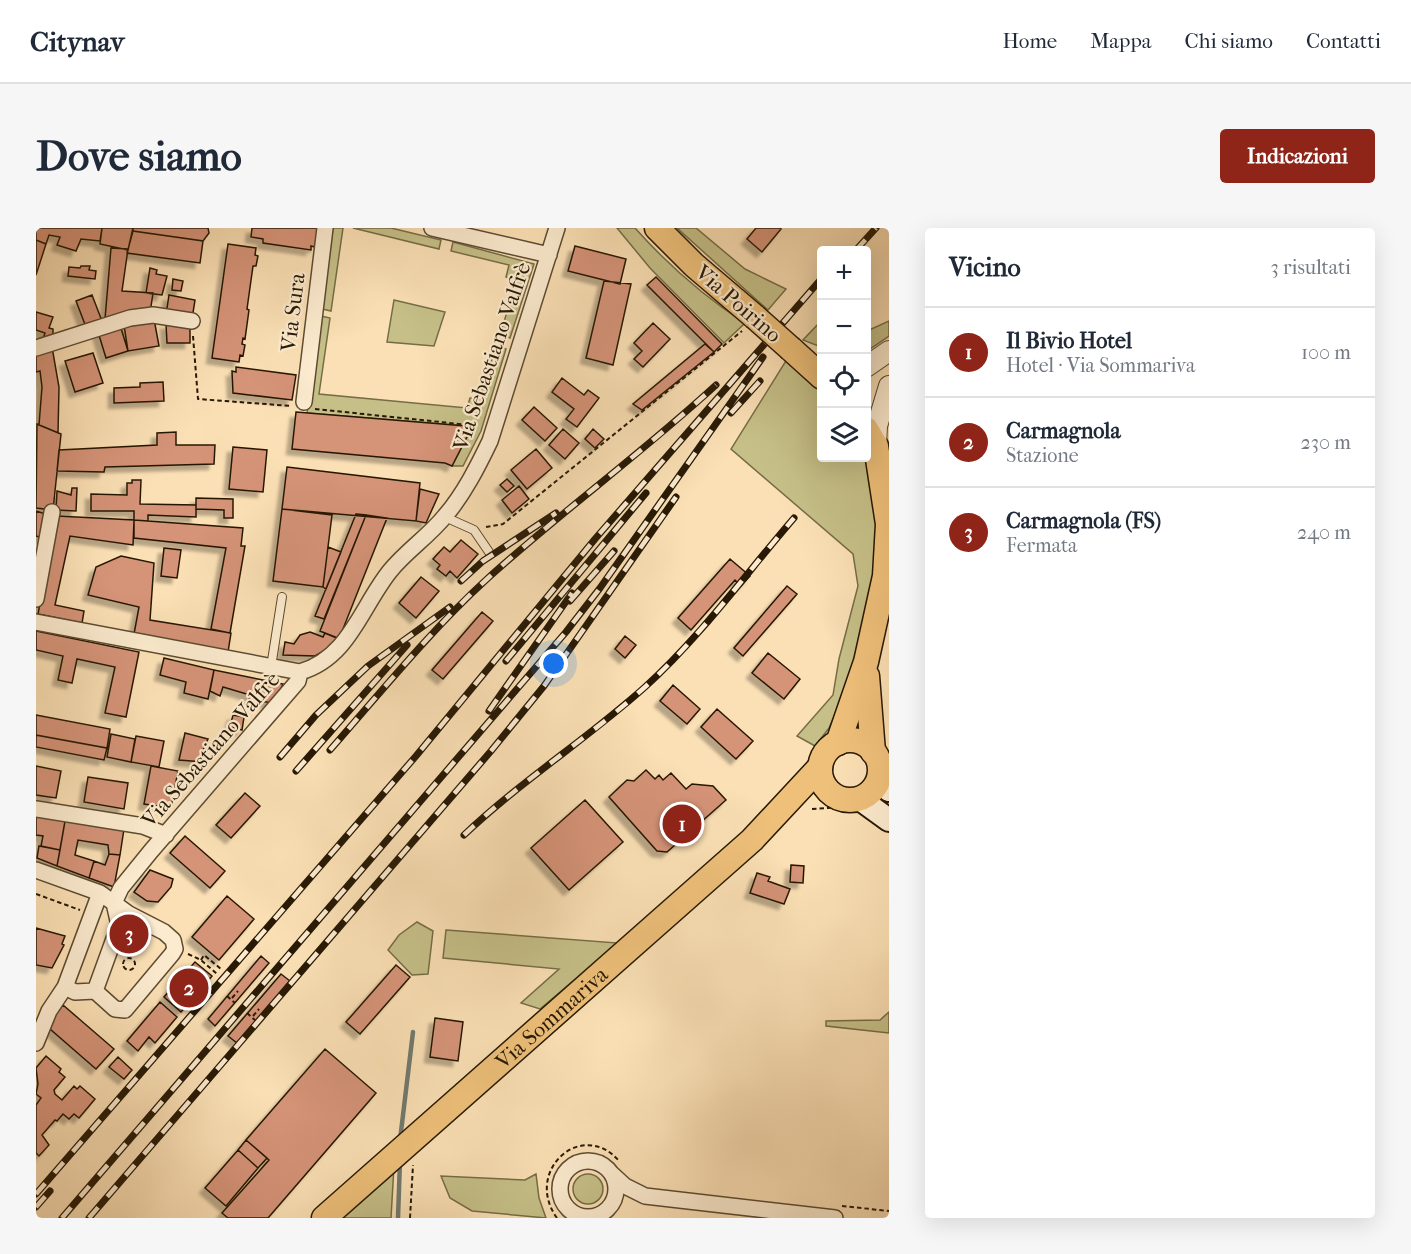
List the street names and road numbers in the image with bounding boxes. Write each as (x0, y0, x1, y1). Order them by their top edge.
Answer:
street label: Via Sebastiano Valfrè (447, 259, 536, 455)
street label: Via Poirino (689, 259, 787, 348)
street label: Via Sura (275, 271, 311, 354)
street label: Via Sebastiano Valfrè (136, 667, 285, 833)
street label: Via Sommariva (489, 961, 614, 1075)

